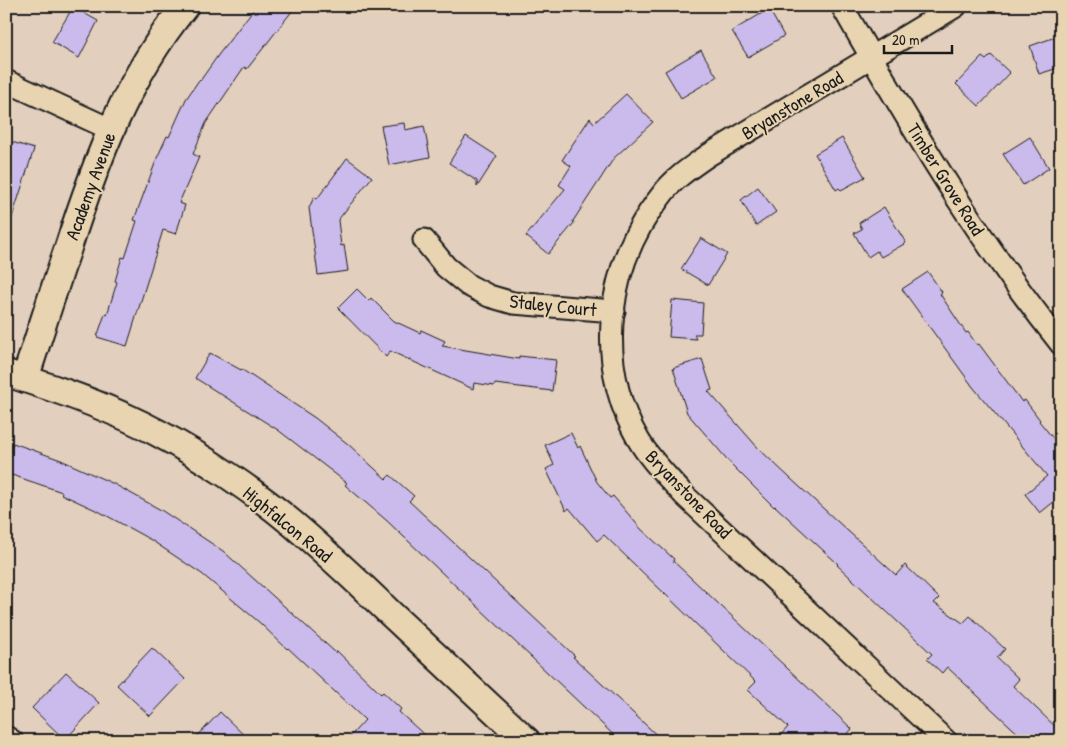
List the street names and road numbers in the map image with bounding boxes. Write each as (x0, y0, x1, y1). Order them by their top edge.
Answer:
street label: Bryanstone Road (736, 64, 848, 146)
street label: Timber Grove Road (901, 118, 991, 241)
street label: Academy Avenue (59, 128, 122, 243)
street label: Staley Court (508, 288, 598, 323)
street label: Bryanstone Road (640, 444, 738, 545)
street label: Highfalcon Road (238, 480, 339, 568)

